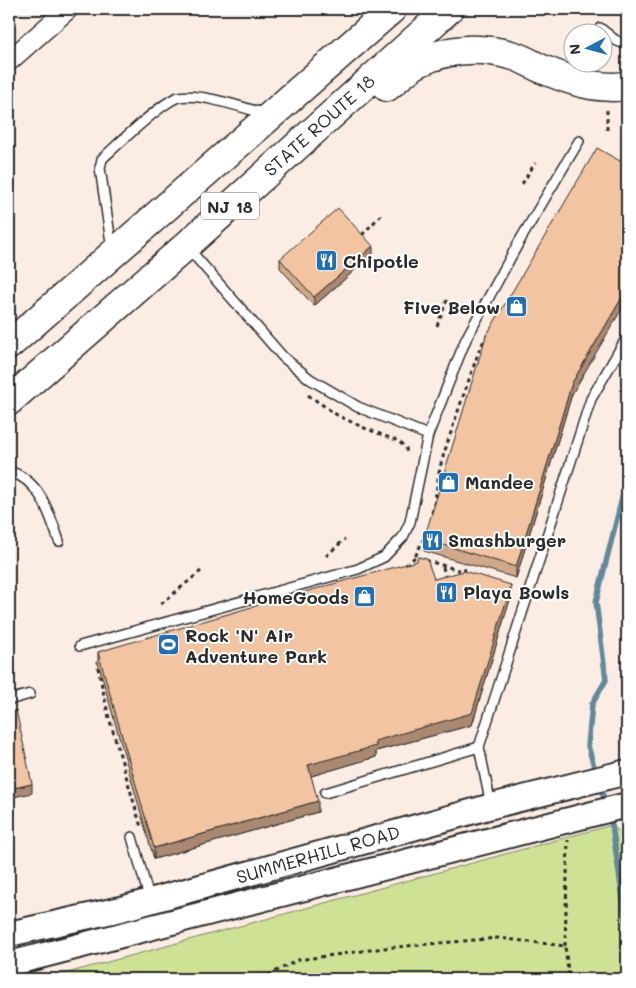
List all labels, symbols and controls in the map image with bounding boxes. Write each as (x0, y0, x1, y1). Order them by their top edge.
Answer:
north arrow (564, 22, 614, 72)
text: N (565, 43, 585, 56)
street label: STATE ROUTE 18 (258, 69, 380, 181)
road number: NJ 18 (201, 192, 259, 220)
restaurant icon: Chipotle (315, 249, 339, 273)
place label: Chipotle (343, 249, 419, 273)
place label: Five Below (403, 295, 500, 319)
shop icon: Five Below (504, 295, 528, 319)
shop icon: Mandee (437, 470, 461, 494)
place label: Mandee (465, 470, 534, 494)
restaurant icon: Smashburger (420, 528, 444, 552)
place label: Smashburger (448, 528, 566, 552)
restaurant icon: Playa Bowls (435, 580, 459, 604)
place label: Playa Bowls (463, 580, 569, 604)
place label: HomeGoods (242, 585, 349, 609)
shop icon: HomeGoods (353, 585, 377, 609)
place label: Rock 'N' Air Adventure Park (185, 623, 327, 668)
sports icon: Rock 'N' Air Adventure Park (157, 633, 181, 657)
street label: SUMMERHILL ROAD (234, 819, 402, 889)

